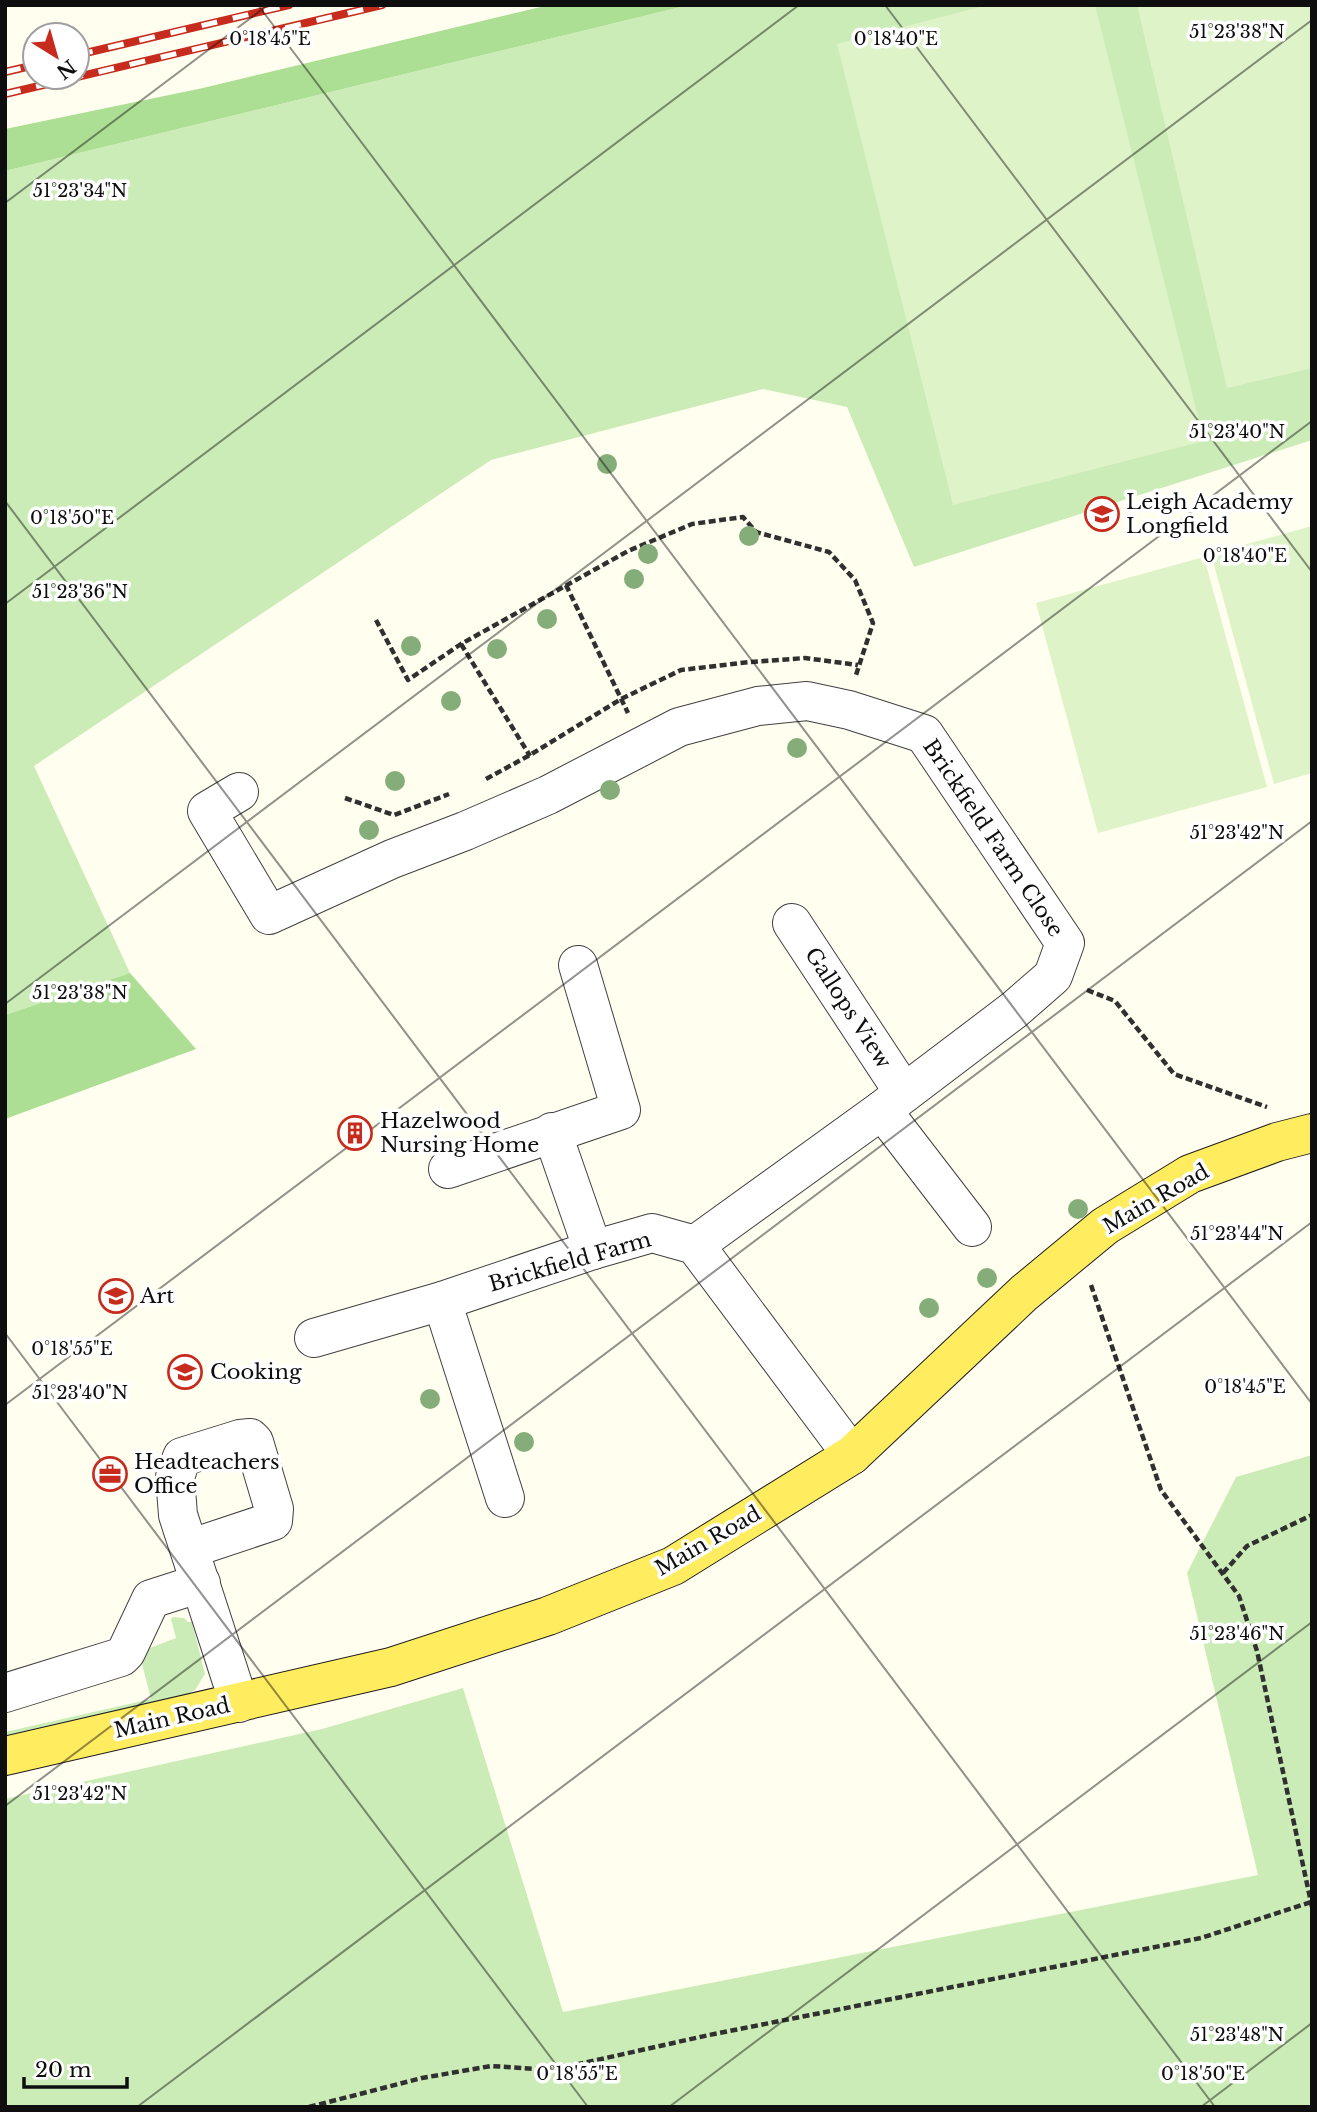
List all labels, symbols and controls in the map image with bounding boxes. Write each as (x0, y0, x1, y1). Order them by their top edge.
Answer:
north arrow (21, 21, 91, 91)
text: 51°23'38"N (1189, 21, 1285, 43)
text: 0°18'45"E (229, 28, 311, 50)
text: 0°18'40"E (854, 28, 938, 50)
text: N (52, 55, 80, 84)
text: 51°23'34"N (33, 180, 127, 202)
text: 51°23'40"N (1189, 421, 1285, 443)
place label: Leigh Academy Longfield (1126, 489, 1294, 539)
school or university icon: Leigh Academy Longfield (1083, 495, 1121, 533)
text: 0°18'50"E (30, 507, 114, 529)
text: 0°18'40"E (1203, 545, 1287, 567)
text: 51°23'36"N (32, 581, 128, 603)
street label: Brickfield Farm Close (917, 734, 1069, 942)
text: 51°23'42"N (1190, 822, 1284, 844)
street label: Gallops View (799, 942, 897, 1074)
text: 51°23'38"N (32, 982, 128, 1004)
place label: Hazelwood Nursing Home (380, 1108, 539, 1158)
building icon: Hazelwood Nursing Home (336, 1114, 374, 1152)
street label: Main Road (1098, 1158, 1214, 1240)
text: 51°23'44"N (1190, 1223, 1284, 1245)
street label: Brickfield Farm (486, 1226, 655, 1298)
school or university icon: Art (97, 1277, 135, 1315)
place label: Art (139, 1283, 174, 1309)
text: 0°18'55"E (31, 1338, 113, 1360)
school or university icon: Cooking (166, 1353, 204, 1391)
place label: Cooking (210, 1359, 302, 1385)
text: 0°18'45"E (1204, 1376, 1286, 1398)
text: 51°23'40"N (32, 1382, 128, 1404)
place label: Headteachers Office (134, 1449, 280, 1499)
office icon: Headteachers Office (91, 1455, 129, 1493)
street label: Main Road (650, 1500, 766, 1582)
text: 51°23'46"N (1190, 1623, 1284, 1645)
street label: Main Road (112, 1692, 232, 1744)
text: 51°23'42"N (33, 1783, 127, 1805)
text: 51°23'48"N (1190, 2024, 1284, 2046)
scale bar (24, 2046, 128, 2090)
text: 20 m (35, 2057, 92, 2083)
text: 0°18'55"E (536, 2063, 618, 2085)
text: 0°18'50"E (1161, 2063, 1245, 2085)

